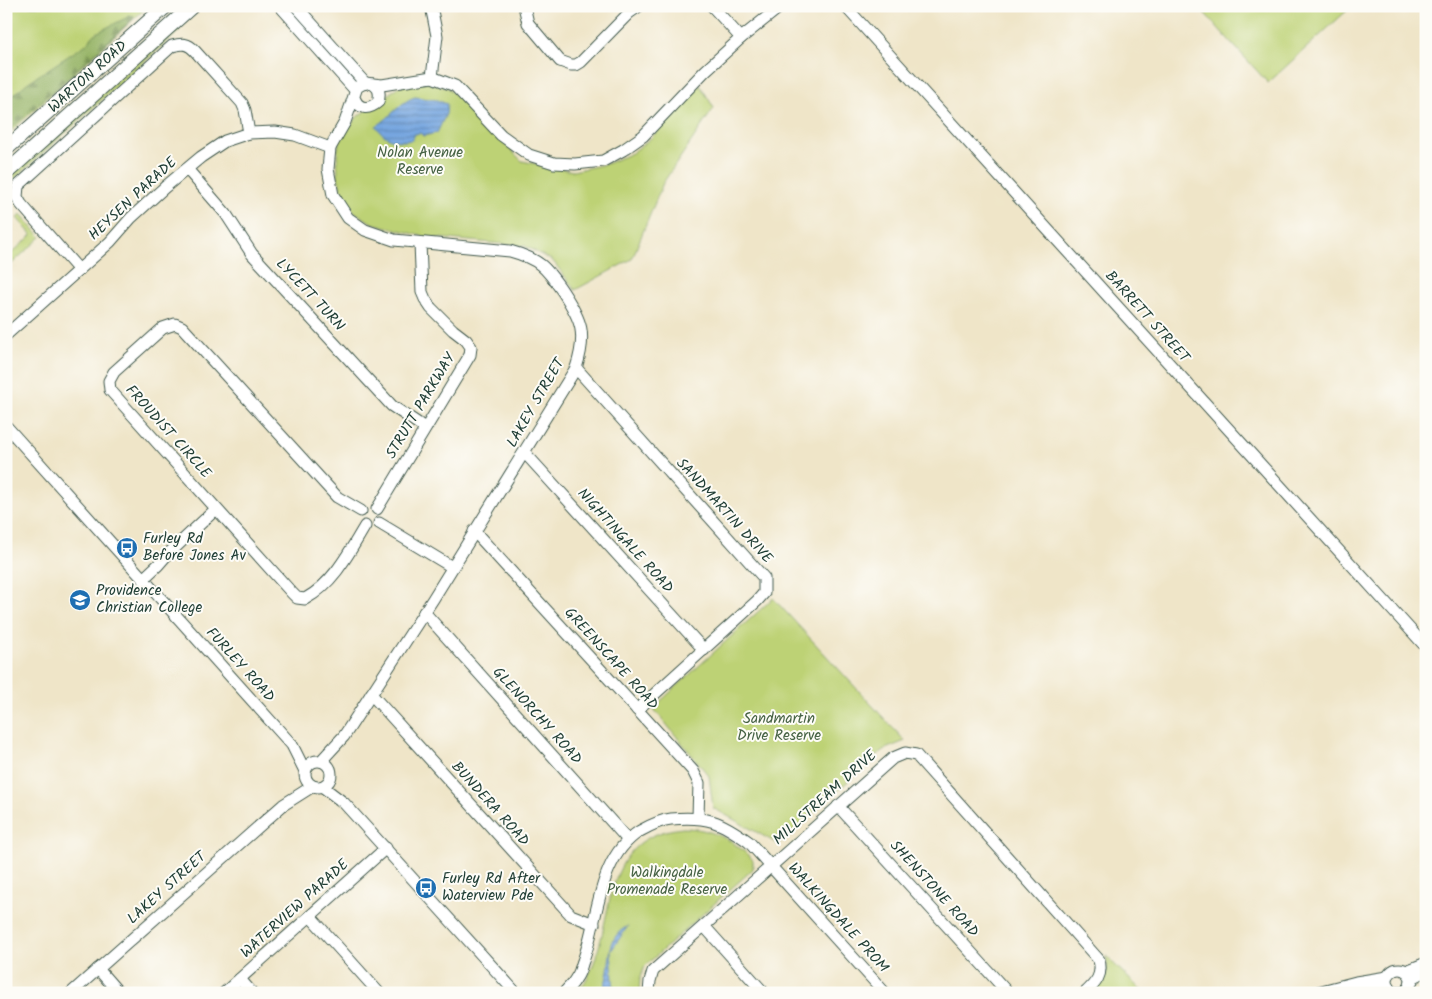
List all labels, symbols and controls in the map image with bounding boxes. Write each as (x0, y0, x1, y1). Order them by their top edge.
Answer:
street label: WARTON ROAD (43, 34, 133, 119)
park label: Nolan Avenue Reserve (377, 141, 463, 182)
street label: HEYSEN PARADE (83, 151, 184, 247)
street label: LYCETT TURN (270, 253, 350, 337)
street label: BARRETT STREET (1099, 265, 1196, 370)
street label: STRUTT PARKWAY (380, 347, 463, 464)
street label: LAKEY STREET (501, 352, 572, 452)
street label: FROUDIST CIRCLE (119, 380, 218, 485)
street label: SANDMARTIN DRIVE (670, 453, 779, 570)
street label: NIGHTINGALE ROAD (571, 483, 679, 599)
place label: Furley Rd Before Jones Av (143, 527, 247, 568)
bus stop icon: Furley Rd Before Jones Av (115, 536, 139, 560)
place label: Providence Christian College (96, 579, 202, 620)
school or university icon: Providence Christian College (68, 588, 92, 612)
street label: GREENSCAPE ROAD (558, 602, 664, 716)
street label: FURLEY ROAD (200, 622, 281, 708)
street label: GLENORCHY ROAD (486, 662, 588, 771)
park label: Sandmartin Drive Reserve (737, 707, 821, 748)
street label: MILLSTREAM DRIVE (767, 744, 883, 851)
street label: BUNDERA ROAD (445, 756, 535, 852)
street label: SHENSTONE ROAD (884, 835, 985, 943)
street label: LAKEY STREET (122, 844, 214, 930)
street label: WATERVIEW PARADE (235, 853, 356, 964)
street label: WALKINGDALE PROM (782, 857, 894, 979)
park label: Walkingdale Promenade Reserve (607, 861, 728, 902)
place label: Furley Rd After Waterview Pde (442, 867, 541, 908)
bus stop icon: Furley Rd After Waterview Pde (414, 876, 438, 900)

